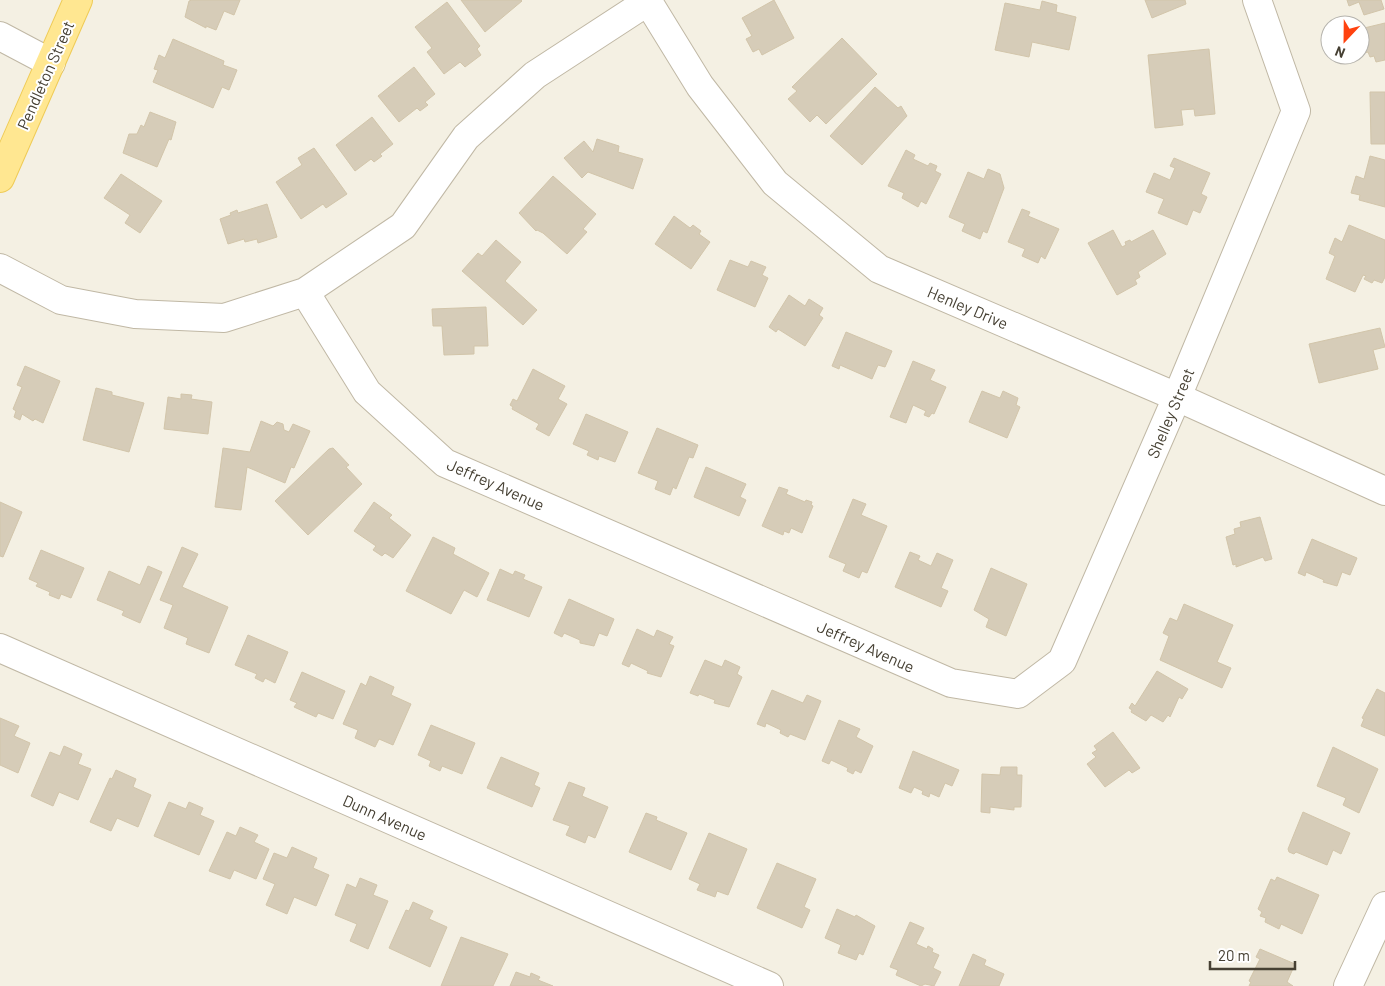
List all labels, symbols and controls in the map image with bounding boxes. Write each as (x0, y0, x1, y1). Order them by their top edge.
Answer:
north arrow (1320, 15, 1370, 65)
street label: Pendleton Street (13, 18, 77, 132)
text: N (1332, 43, 1347, 62)
street label: Henley Drive (925, 281, 1011, 333)
street label: Shelley Street (1142, 365, 1198, 461)
street label: Jeffrey Avenue (444, 454, 548, 514)
street label: Jeffrey Avenue (814, 616, 918, 676)
street label: Dunn Avenue (340, 790, 430, 844)
scale bar (1210, 938, 1295, 970)
text: 20 m (1218, 946, 1250, 964)

